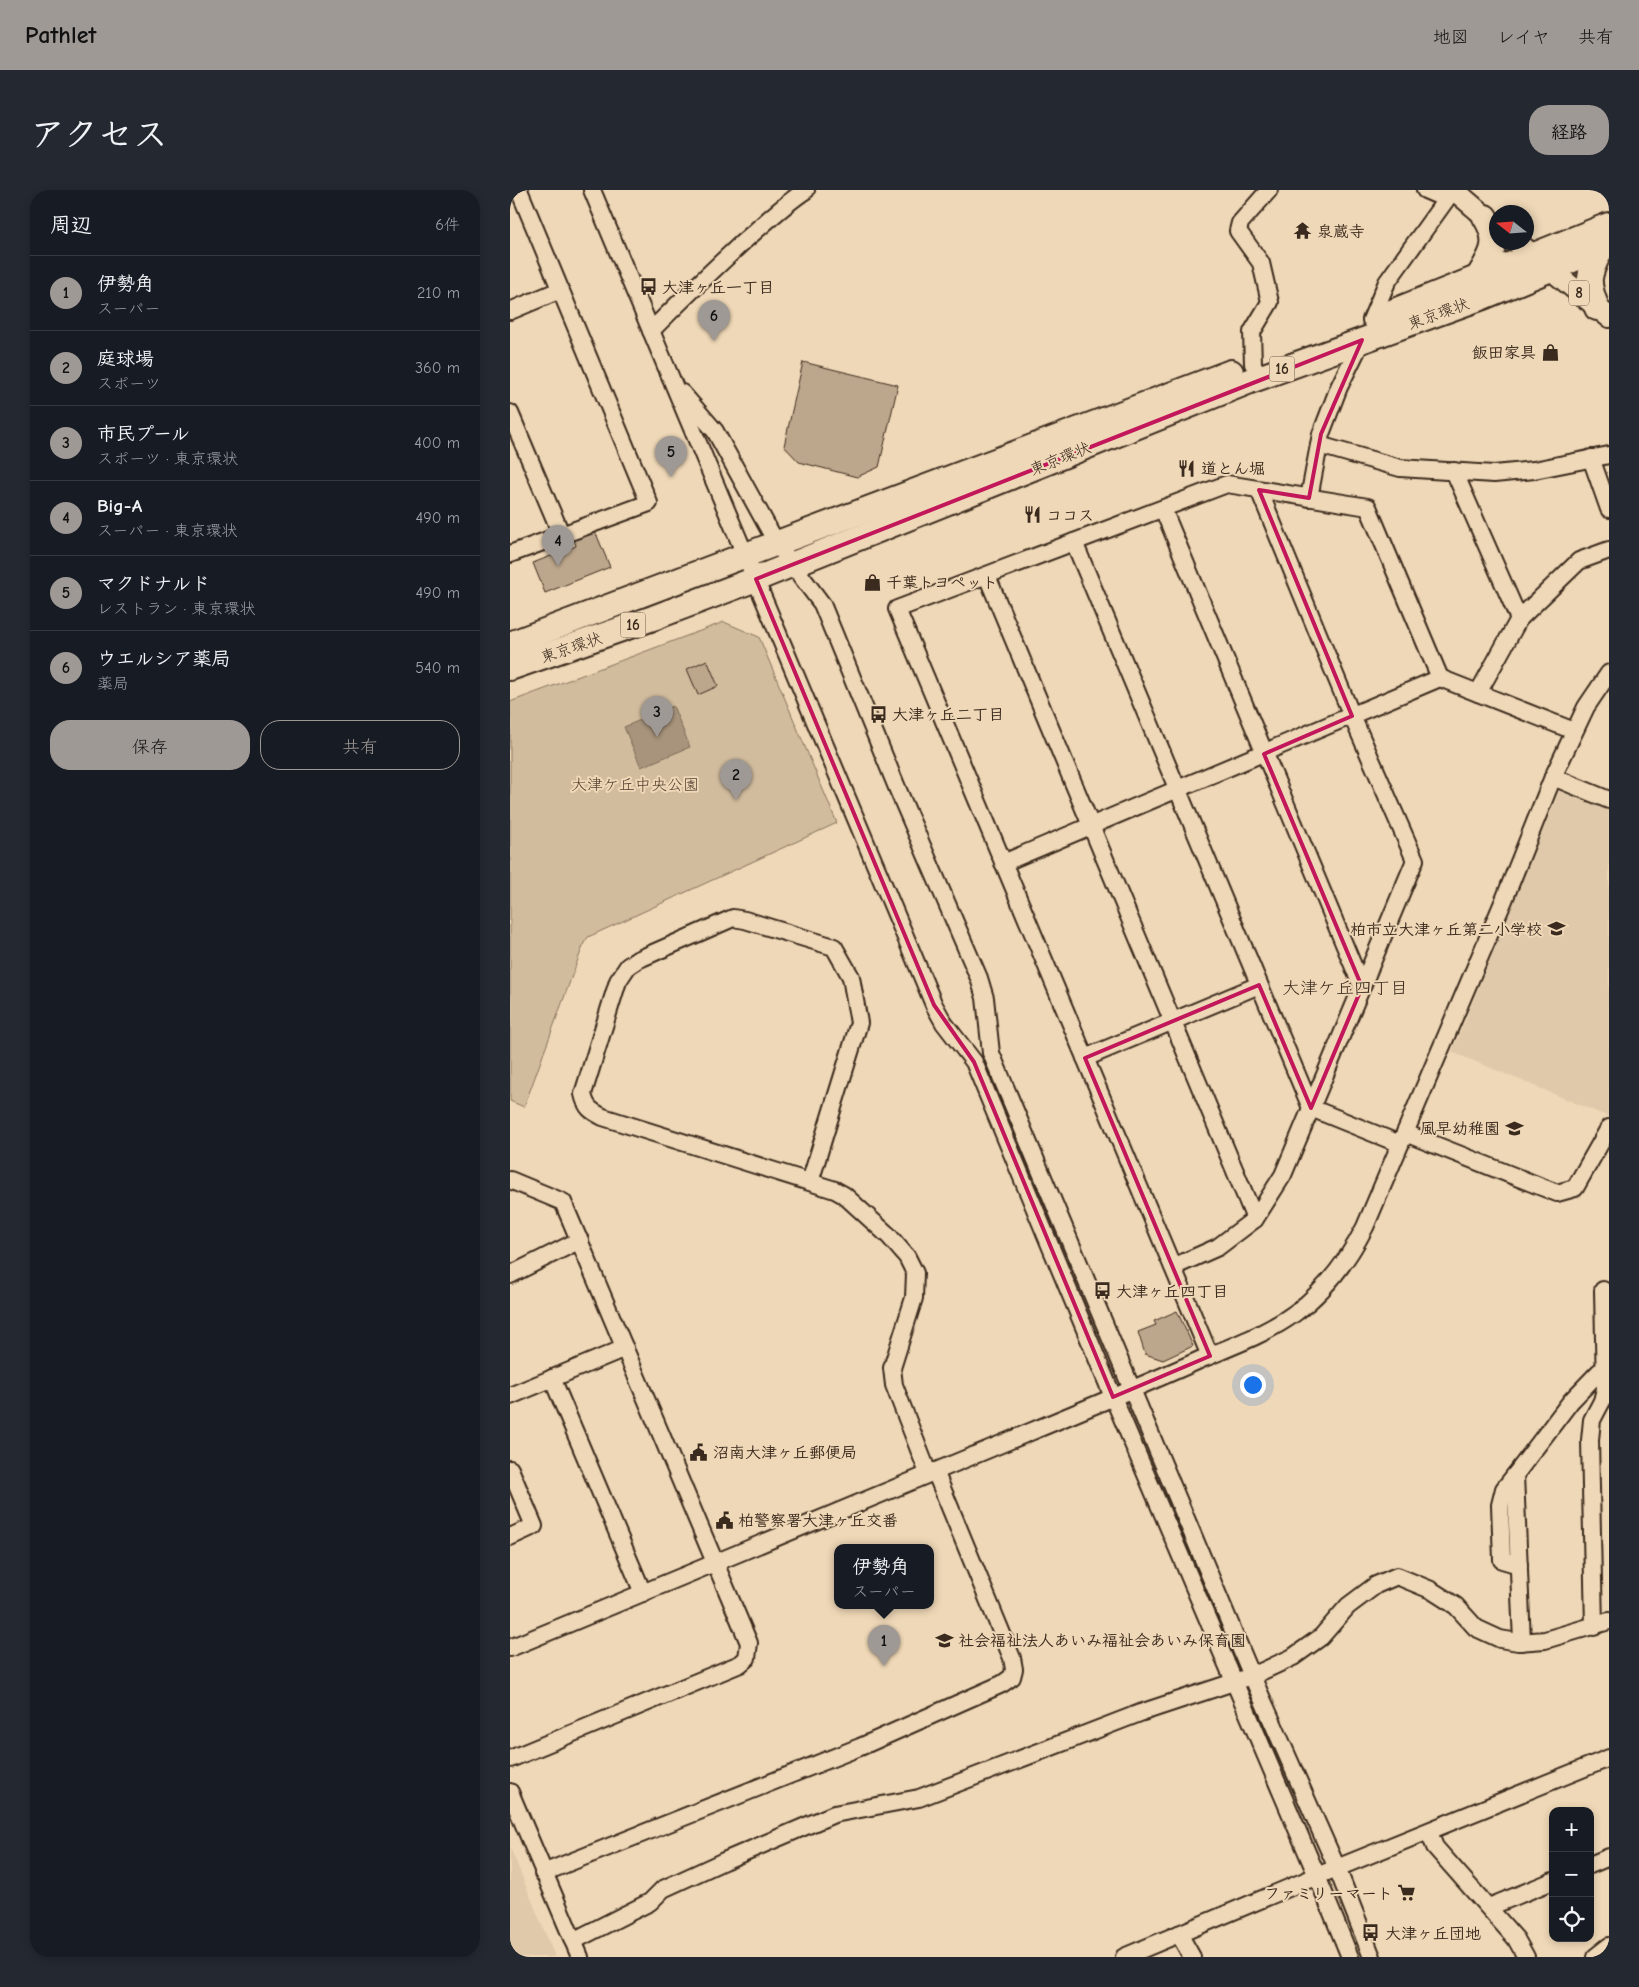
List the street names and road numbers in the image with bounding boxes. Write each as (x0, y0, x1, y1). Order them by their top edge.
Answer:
road number: 8 (1569, 280, 1589, 306)
street label: 東京環状 (1405, 295, 1471, 333)
road number: 16 (1270, 356, 1294, 382)
street label: 東京環状 (1027, 439, 1093, 479)
road number: 16 (620, 612, 646, 638)
street label: 東京環状 (538, 629, 605, 667)

